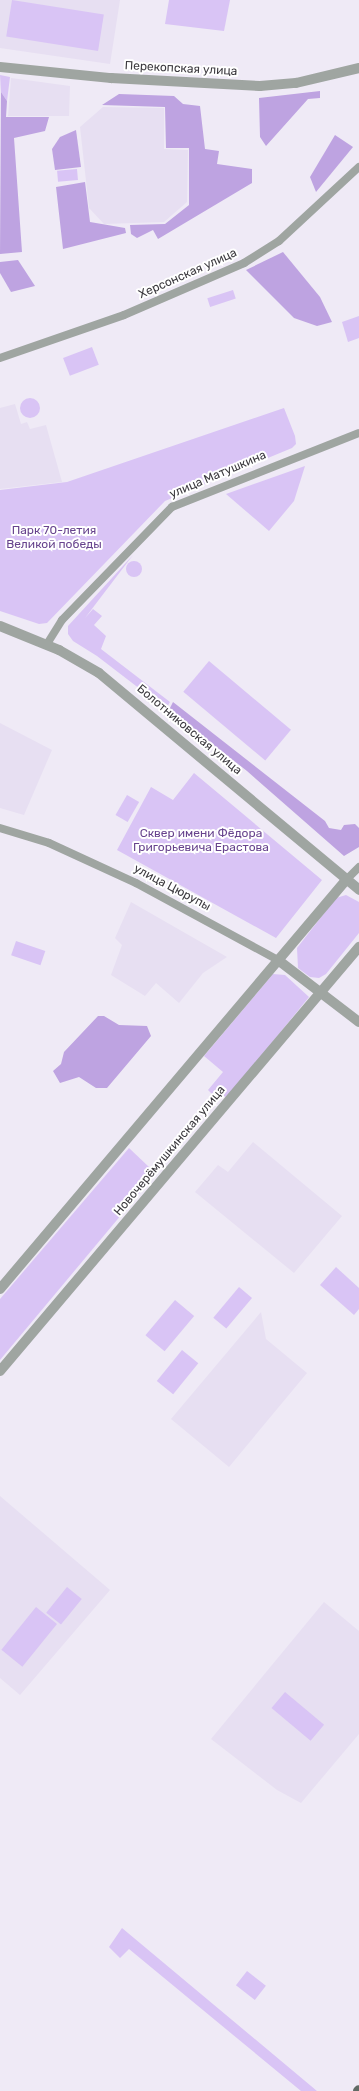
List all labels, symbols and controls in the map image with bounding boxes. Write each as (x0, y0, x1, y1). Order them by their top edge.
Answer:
street label: Перекопская улица (124, 59, 238, 79)
street label: Херсонская улица (137, 246, 239, 302)
street label: улица Матушкина (168, 448, 268, 502)
park label: Парк 70-летия Великой победы (6, 524, 102, 552)
street label: Болотниковская улица (134, 682, 244, 778)
park label: Сквер имени Фёдора Григорьевича Ерастова (133, 827, 269, 855)
street label: улица Цюрупы (131, 862, 213, 914)
street label: Новочерёмушкинская улица (111, 1083, 229, 1219)

